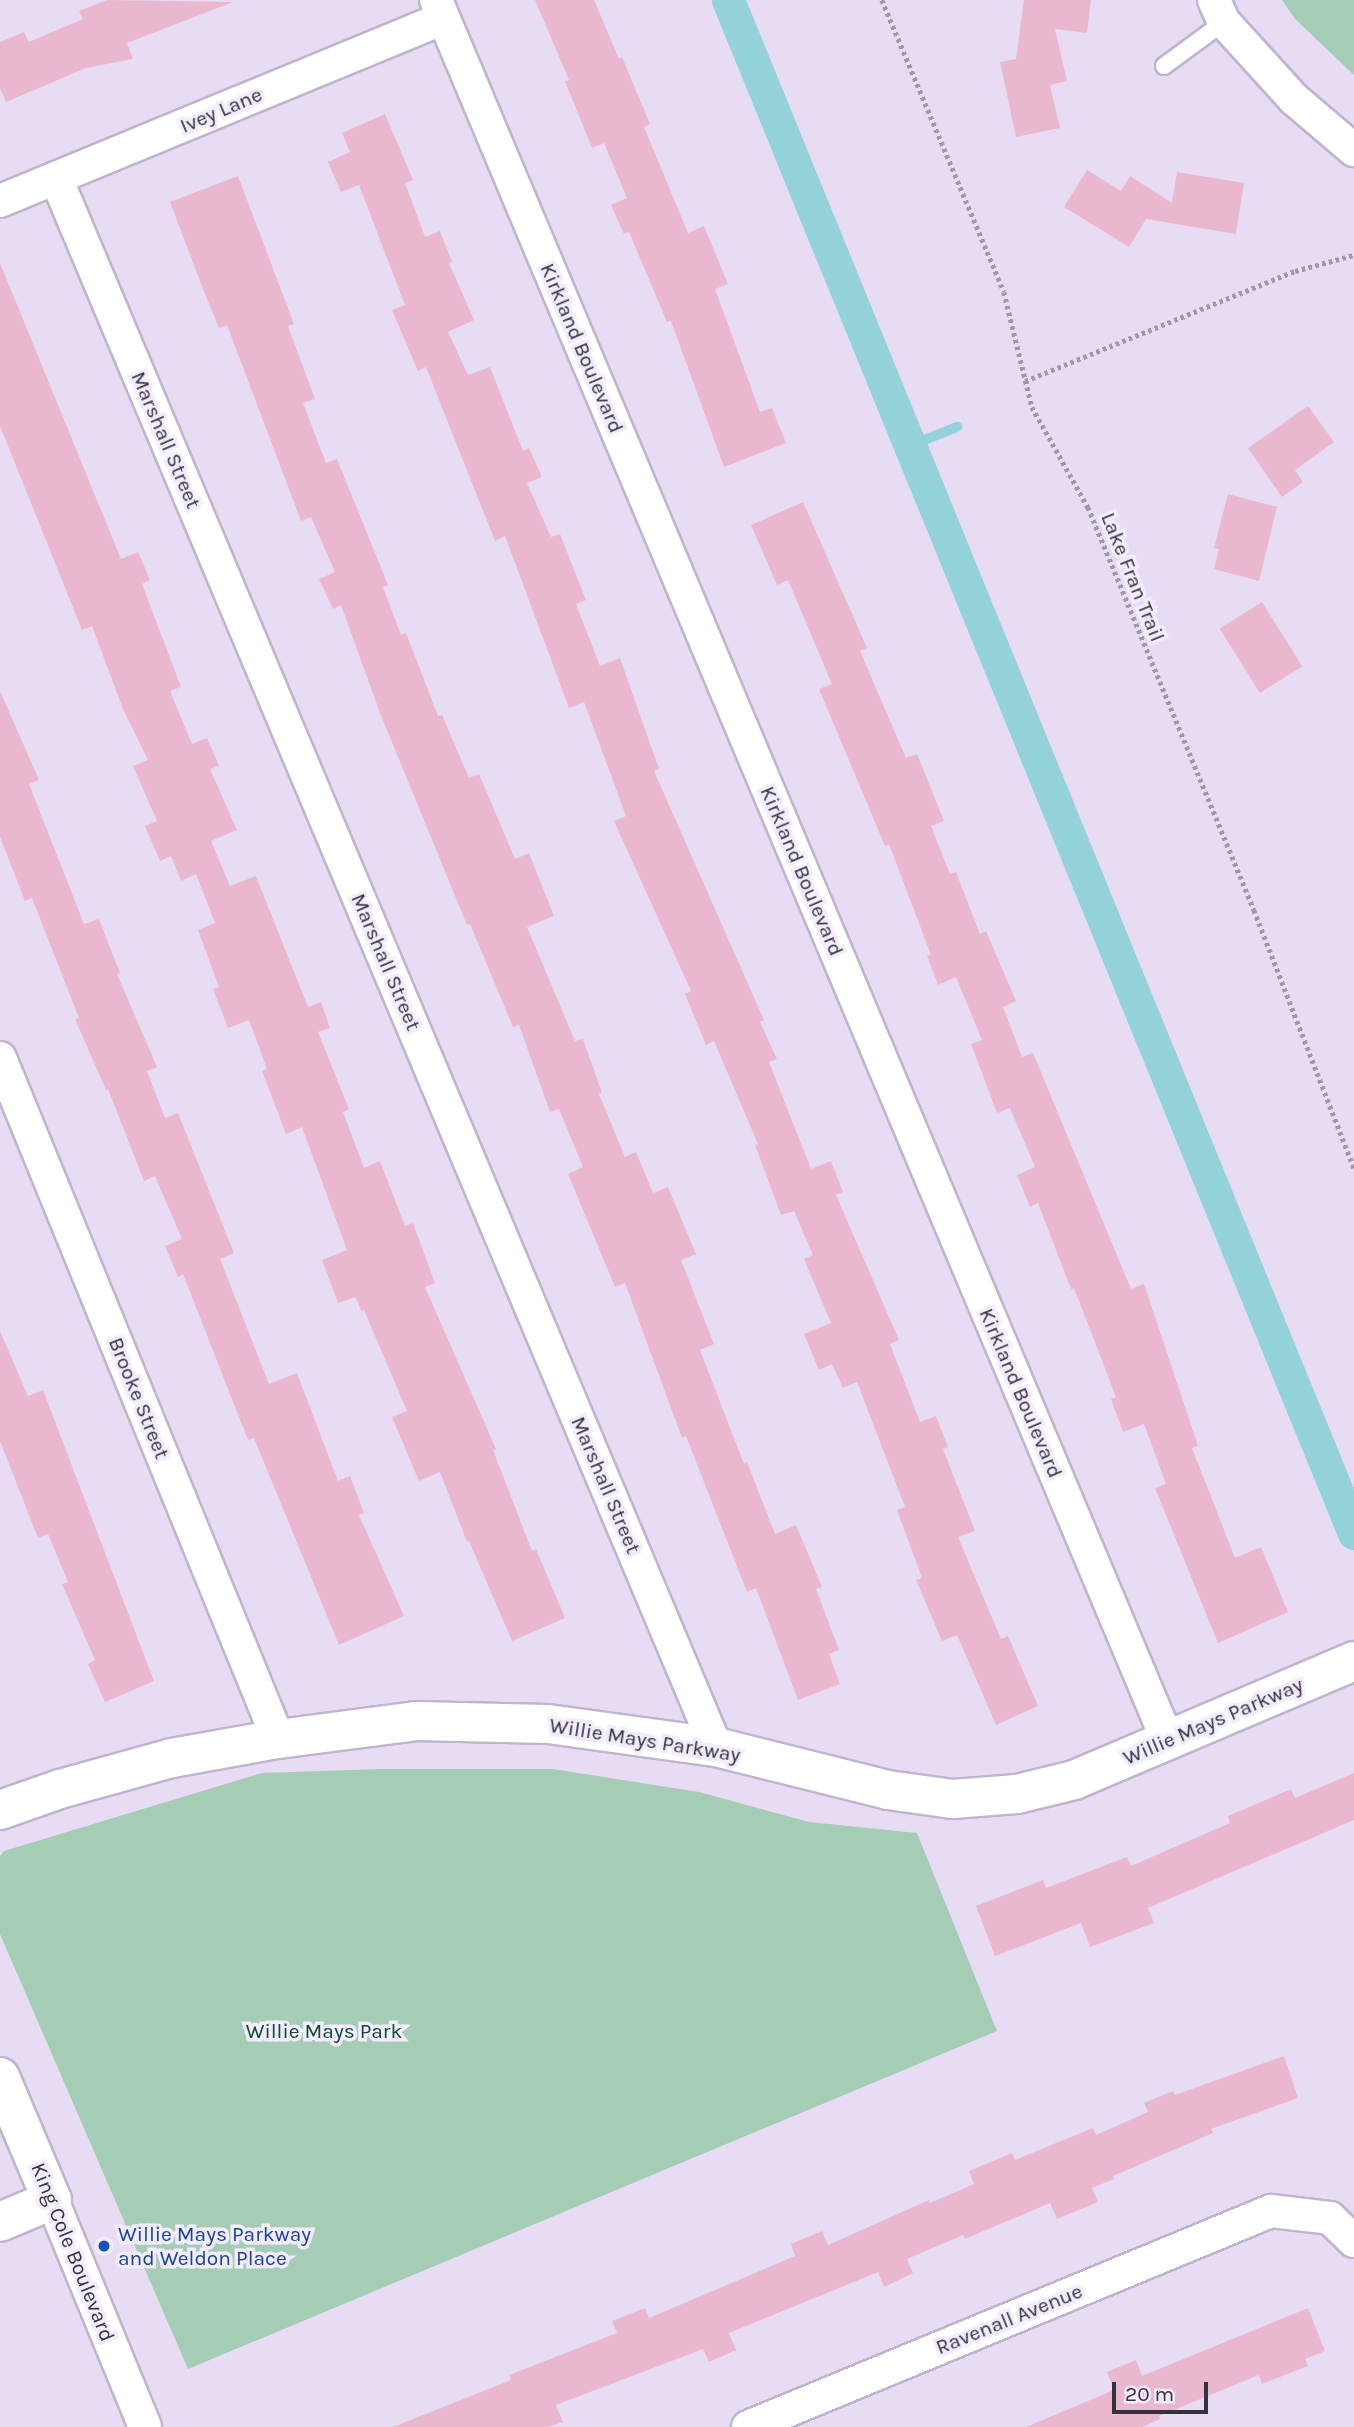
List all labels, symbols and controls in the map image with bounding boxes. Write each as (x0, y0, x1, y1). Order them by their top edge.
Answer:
street label: Ivey Lane (176, 81, 266, 139)
street label: Kirkland Boulevard (535, 259, 629, 437)
street label: Marshall Street (126, 368, 206, 512)
street label: Lake Fran Trail (1096, 509, 1170, 645)
street label: Kirkland Boulevard (755, 782, 849, 960)
street label: Marshall Street (346, 890, 426, 1034)
street label: Kirkland Boulevard (974, 1304, 1068, 1482)
street label: Brooke Street (103, 1334, 175, 1462)
street label: Marshall Street (566, 1413, 646, 1557)
street label: Willie Mays Parkway (1119, 1672, 1307, 1770)
street label: Willie Mays Parkway (548, 1712, 742, 1768)
park label: Willie Mays Park (246, 2018, 402, 2044)
street label: King Cole Boulevard (26, 2159, 120, 2345)
place label: Willie Mays Parkway and Weldon Place (118, 2221, 311, 2271)
marker: Willie Mays Parkway and Weldon Place (96, 2238, 112, 2254)
street label: Ravenall Avenue (932, 2278, 1086, 2360)
scale bar (1116, 2368, 1212, 2412)
text: 20 m (1125, 2382, 1174, 2406)

